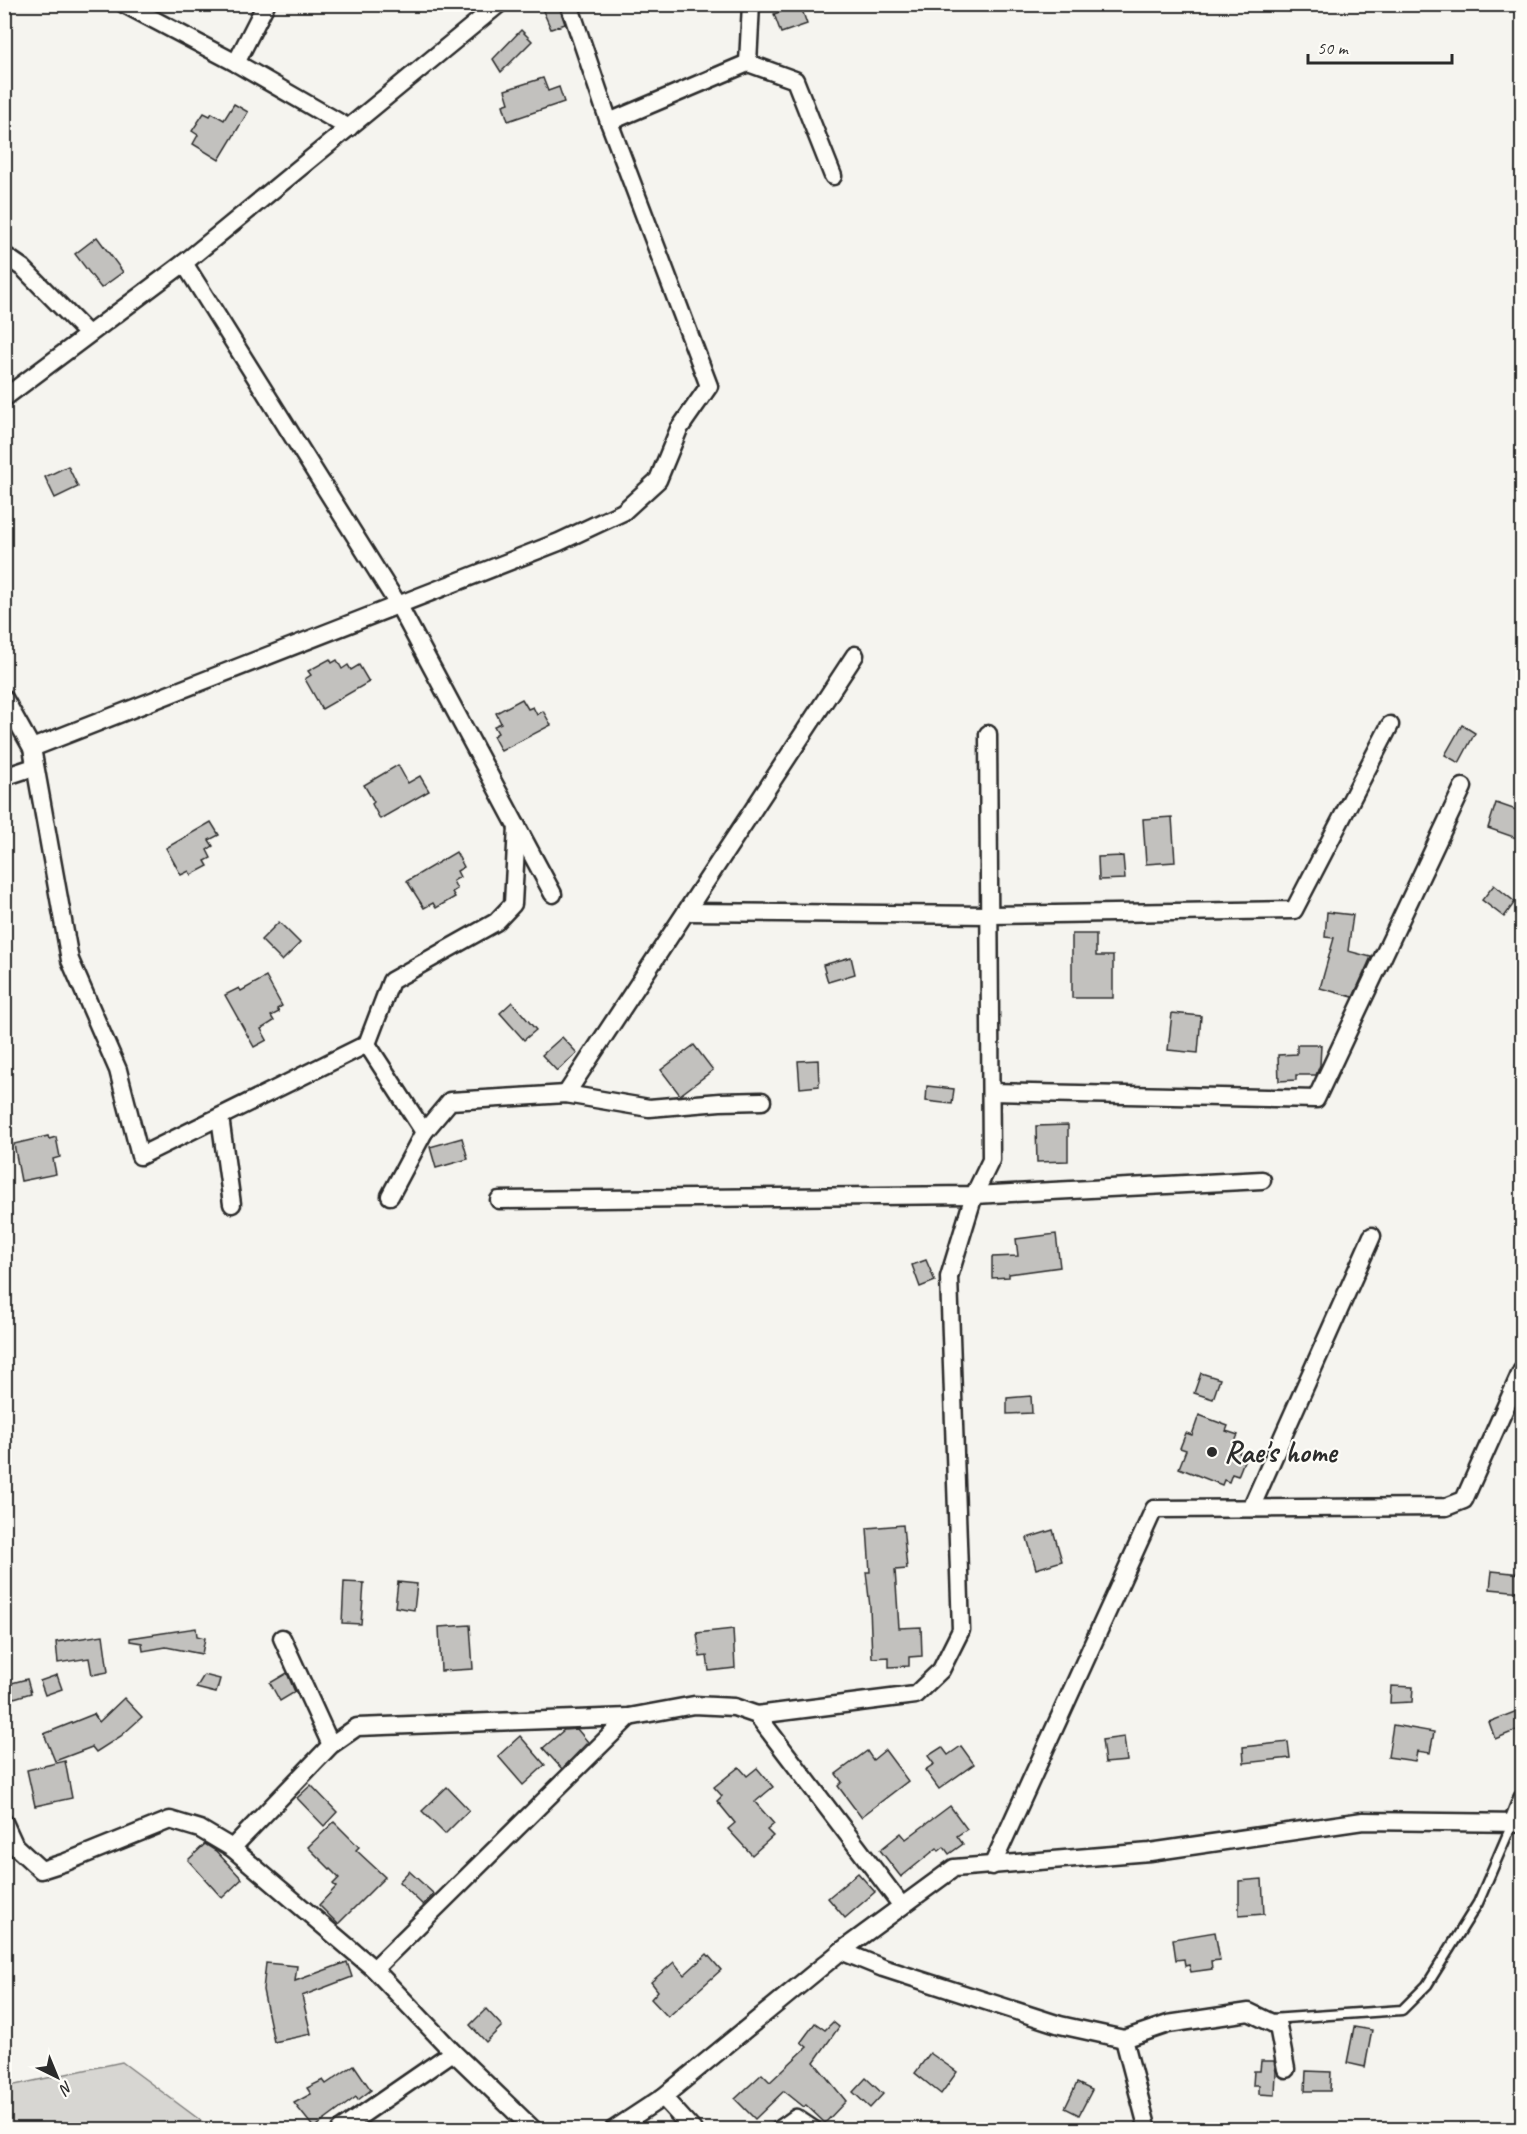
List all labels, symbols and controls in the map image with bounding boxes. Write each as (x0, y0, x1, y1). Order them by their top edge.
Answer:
scale bar (1308, 27, 1452, 65)
text: 50 m (1317, 37, 1350, 59)
place label: Rae's home (1224, 1433, 1339, 1471)
marker: Rae's home (1205, 1445, 1219, 1459)
north arrow (27, 2047, 87, 2107)
text: N (54, 2077, 77, 2100)

